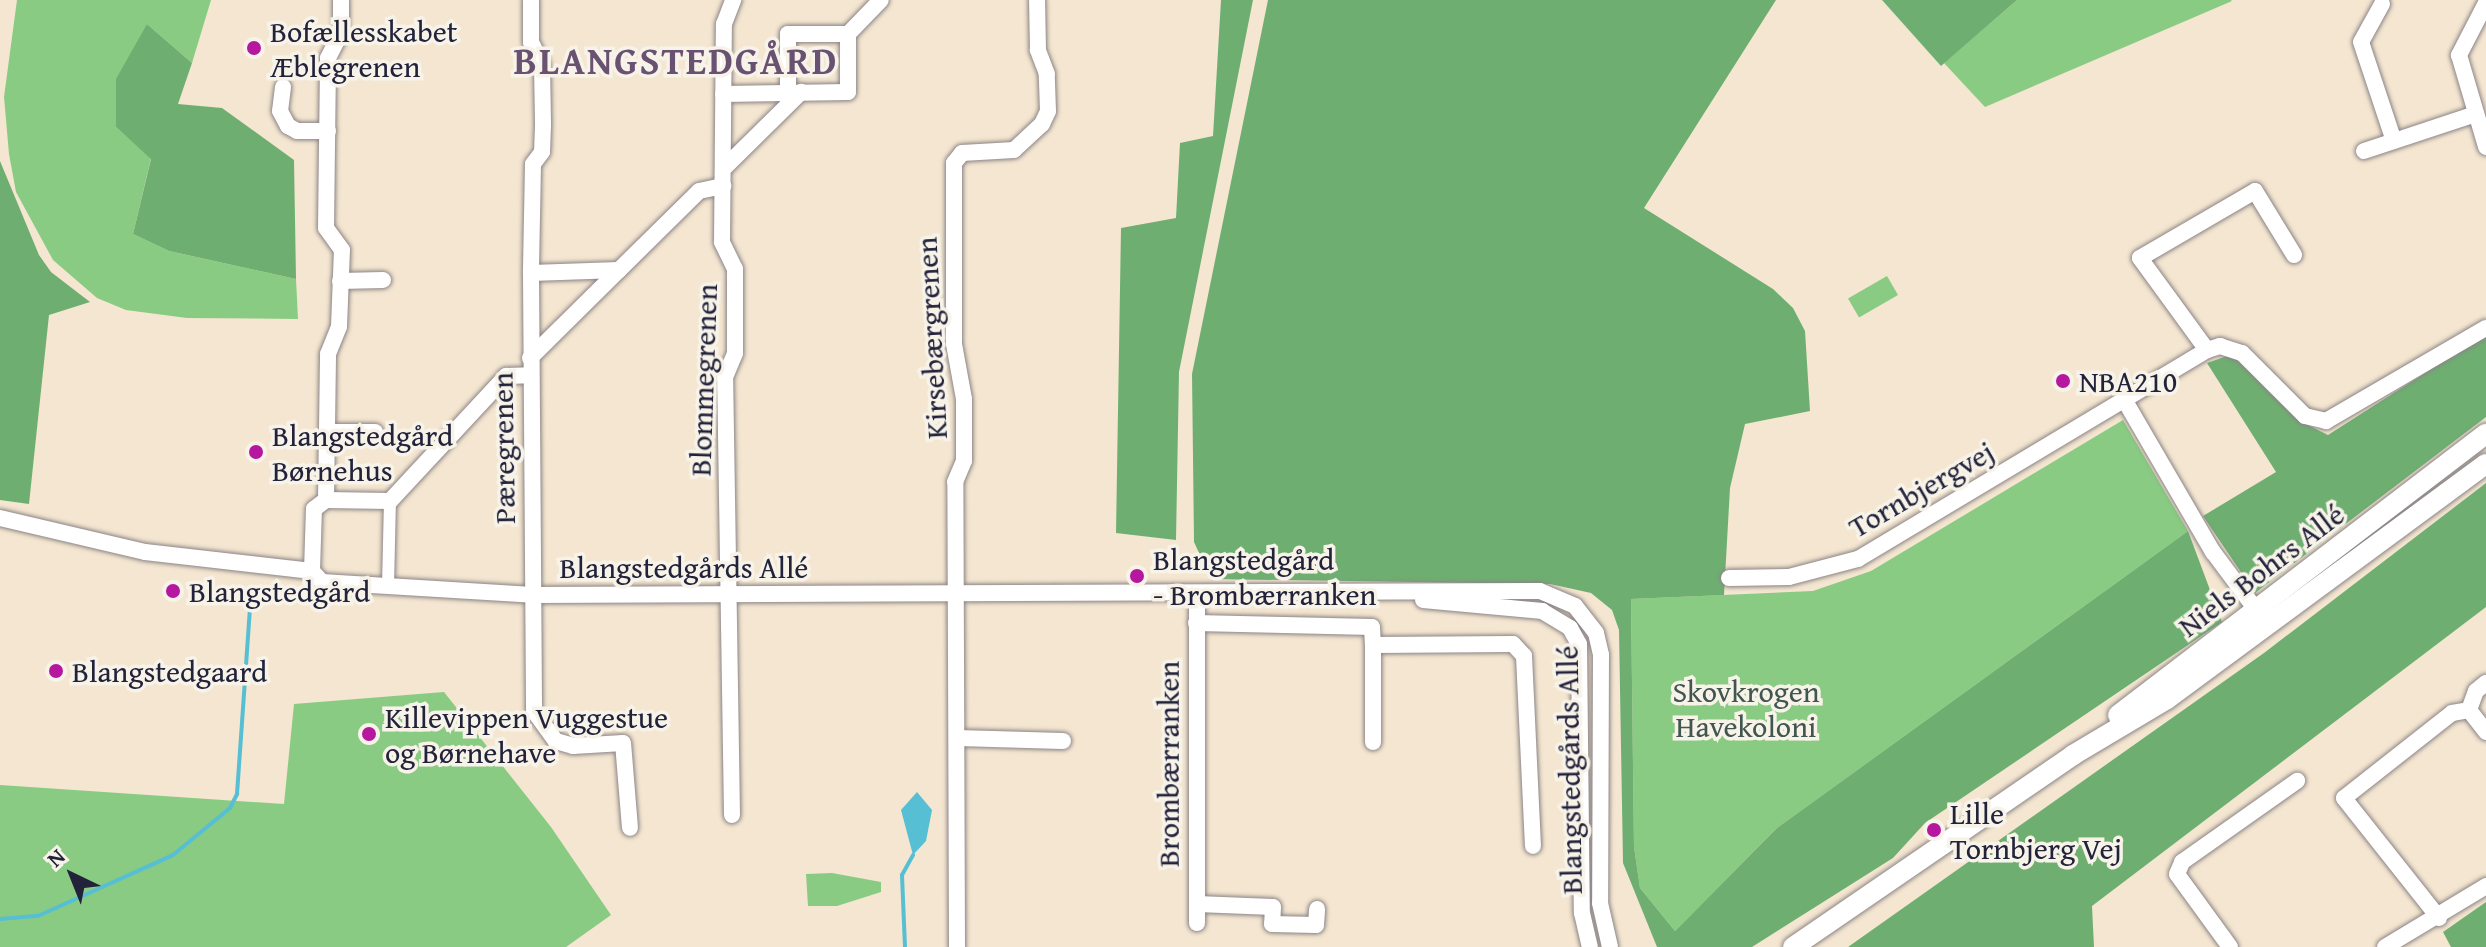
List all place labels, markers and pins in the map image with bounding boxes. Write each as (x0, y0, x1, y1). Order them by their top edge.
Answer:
place label: Bofællesskabet Æblegrenen (270, 13, 457, 84)
marker: Bofællesskabet Æblegrenen (245, 39, 263, 57)
place label: NBA210 (2079, 363, 2177, 399)
marker: NBA210 (2054, 372, 2072, 390)
place label: Blangstedgård Børnehus (272, 417, 453, 488)
marker: Blangstedgård Børnehus (247, 443, 265, 461)
place label: Blangstedgård - Brombærranken (1153, 541, 1376, 612)
marker: Blangstedgård - Brombærranken (1128, 567, 1146, 585)
place label: Blangstedgård (189, 573, 370, 609)
marker: Blangstedgård (164, 582, 182, 600)
place label: Blangstedgaard (72, 653, 267, 689)
marker: Blangstedgaard (47, 662, 65, 680)
place label: Killevippen Vuggestue og Børnehave (385, 699, 668, 770)
marker: Killevippen Vuggestue og Børnehave (360, 725, 378, 743)
place label: Lille Tornbjerg Vej (1950, 795, 2122, 866)
marker: Lille Tornbjerg Vej (1925, 821, 1943, 839)

